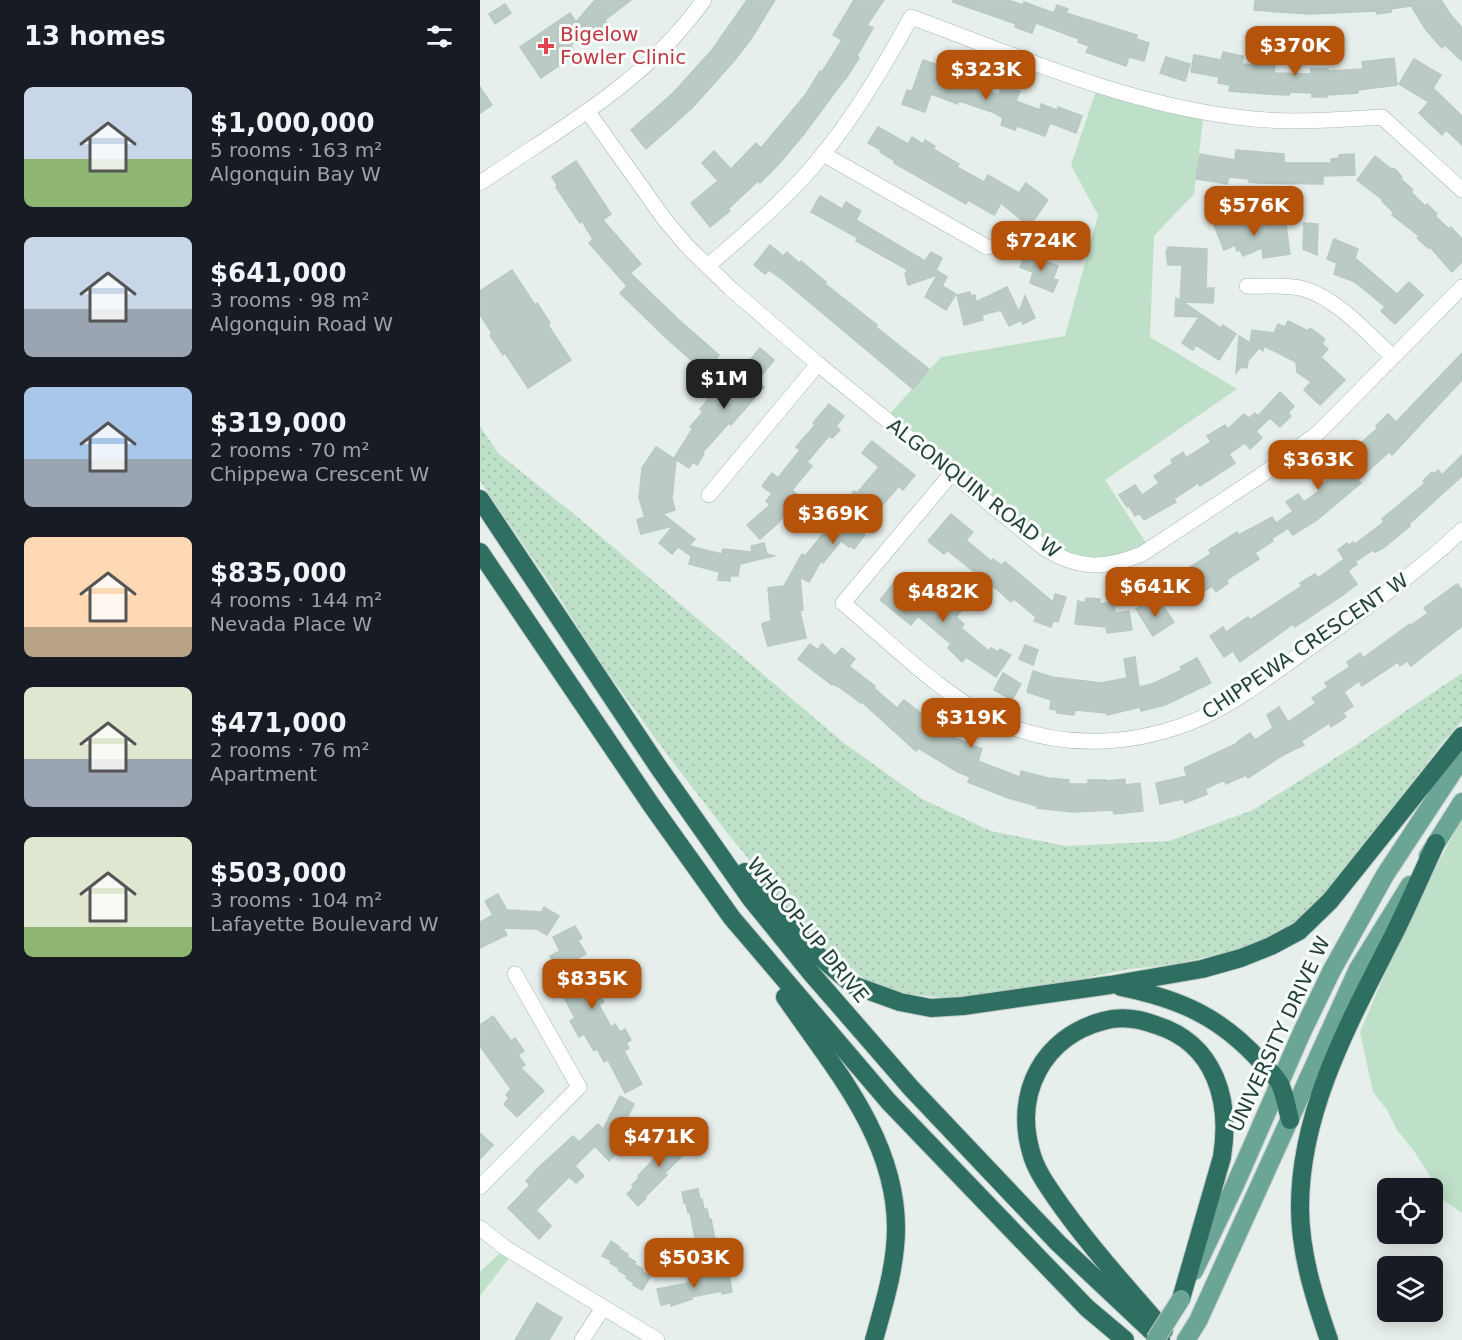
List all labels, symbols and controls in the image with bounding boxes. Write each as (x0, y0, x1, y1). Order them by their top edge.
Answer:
icon: filters (423, 20, 456, 53)
text: 13 homes (24, 21, 166, 51)
place label: Bigelow Fowler Clinic (560, 22, 686, 69)
pin: $370K (1253, 26, 1337, 77)
text: $370K (1259, 33, 1331, 57)
marker: Bigelow Fowler Clinic (537, 37, 555, 55)
pin: $323K (944, 50, 1028, 101)
text: $323K (950, 57, 1022, 81)
text: $1,000,000 (210, 108, 374, 138)
icon: home (72, 111, 144, 183)
text: 5 rooms · 163 m² (210, 138, 382, 162)
text: Algonquin Bay W (210, 162, 381, 186)
pin: $576K (1212, 186, 1296, 237)
text: $576K (1218, 193, 1290, 217)
pin: $724K (999, 221, 1083, 272)
text: $724K (1005, 228, 1077, 252)
text: $641,000 (210, 258, 347, 288)
icon: home (72, 261, 144, 333)
text: 3 rooms · 98 m² (210, 288, 370, 312)
text: Algonquin Road W (210, 312, 393, 336)
pin: $1M (695, 359, 753, 410)
text: $1M (700, 366, 748, 390)
text: $319,000 (210, 408, 347, 438)
icon: home (72, 411, 144, 483)
street label: ALGONQUIN ROAD W (883, 413, 1066, 563)
text: 2 rooms · 70 m² (210, 438, 370, 462)
pin: $363K (1276, 440, 1360, 491)
text: $363K (1282, 447, 1354, 471)
text: Chippewa Crescent W (210, 462, 429, 486)
pin: $369K (791, 494, 875, 545)
text: $369K (797, 501, 869, 525)
text: $835,000 (210, 558, 347, 588)
icon: home (72, 561, 144, 633)
pin: $641K (1113, 567, 1197, 618)
street label: CHIPPEWA CRESCENT W (1197, 568, 1413, 724)
pin: $482K (901, 572, 985, 623)
text: $641K (1119, 574, 1191, 598)
text: $482K (907, 579, 979, 603)
text: 4 rooms · 144 m² (210, 588, 382, 612)
text: Nevada Place W (210, 612, 372, 636)
pin: $319K (929, 698, 1013, 749)
text: $319K (935, 705, 1007, 729)
text: $471,000 (210, 708, 347, 738)
icon: home (72, 711, 144, 783)
text: 2 rooms · 76 m² (210, 738, 370, 762)
text: Apartment (210, 762, 317, 786)
street label: WHOOP-UP DRIVE (742, 853, 874, 1007)
text: $503,000 (210, 858, 347, 888)
icon: home (72, 861, 144, 933)
text: 3 rooms · 104 m² (210, 888, 382, 912)
text: Lafayette Boulevard W (210, 912, 438, 936)
street label: UNIVERSITY DRIVE W (1223, 932, 1335, 1135)
pin: $835K (550, 959, 634, 1010)
text: $835K (556, 966, 628, 990)
pin: $471K (617, 1117, 701, 1168)
text: $471K (623, 1124, 695, 1148)
map controls (1377, 1178, 1443, 1322)
button: locate (1377, 1178, 1443, 1244)
pin: $503K (652, 1238, 736, 1289)
text: $503K (658, 1245, 730, 1269)
button: layers (1377, 1256, 1443, 1322)

